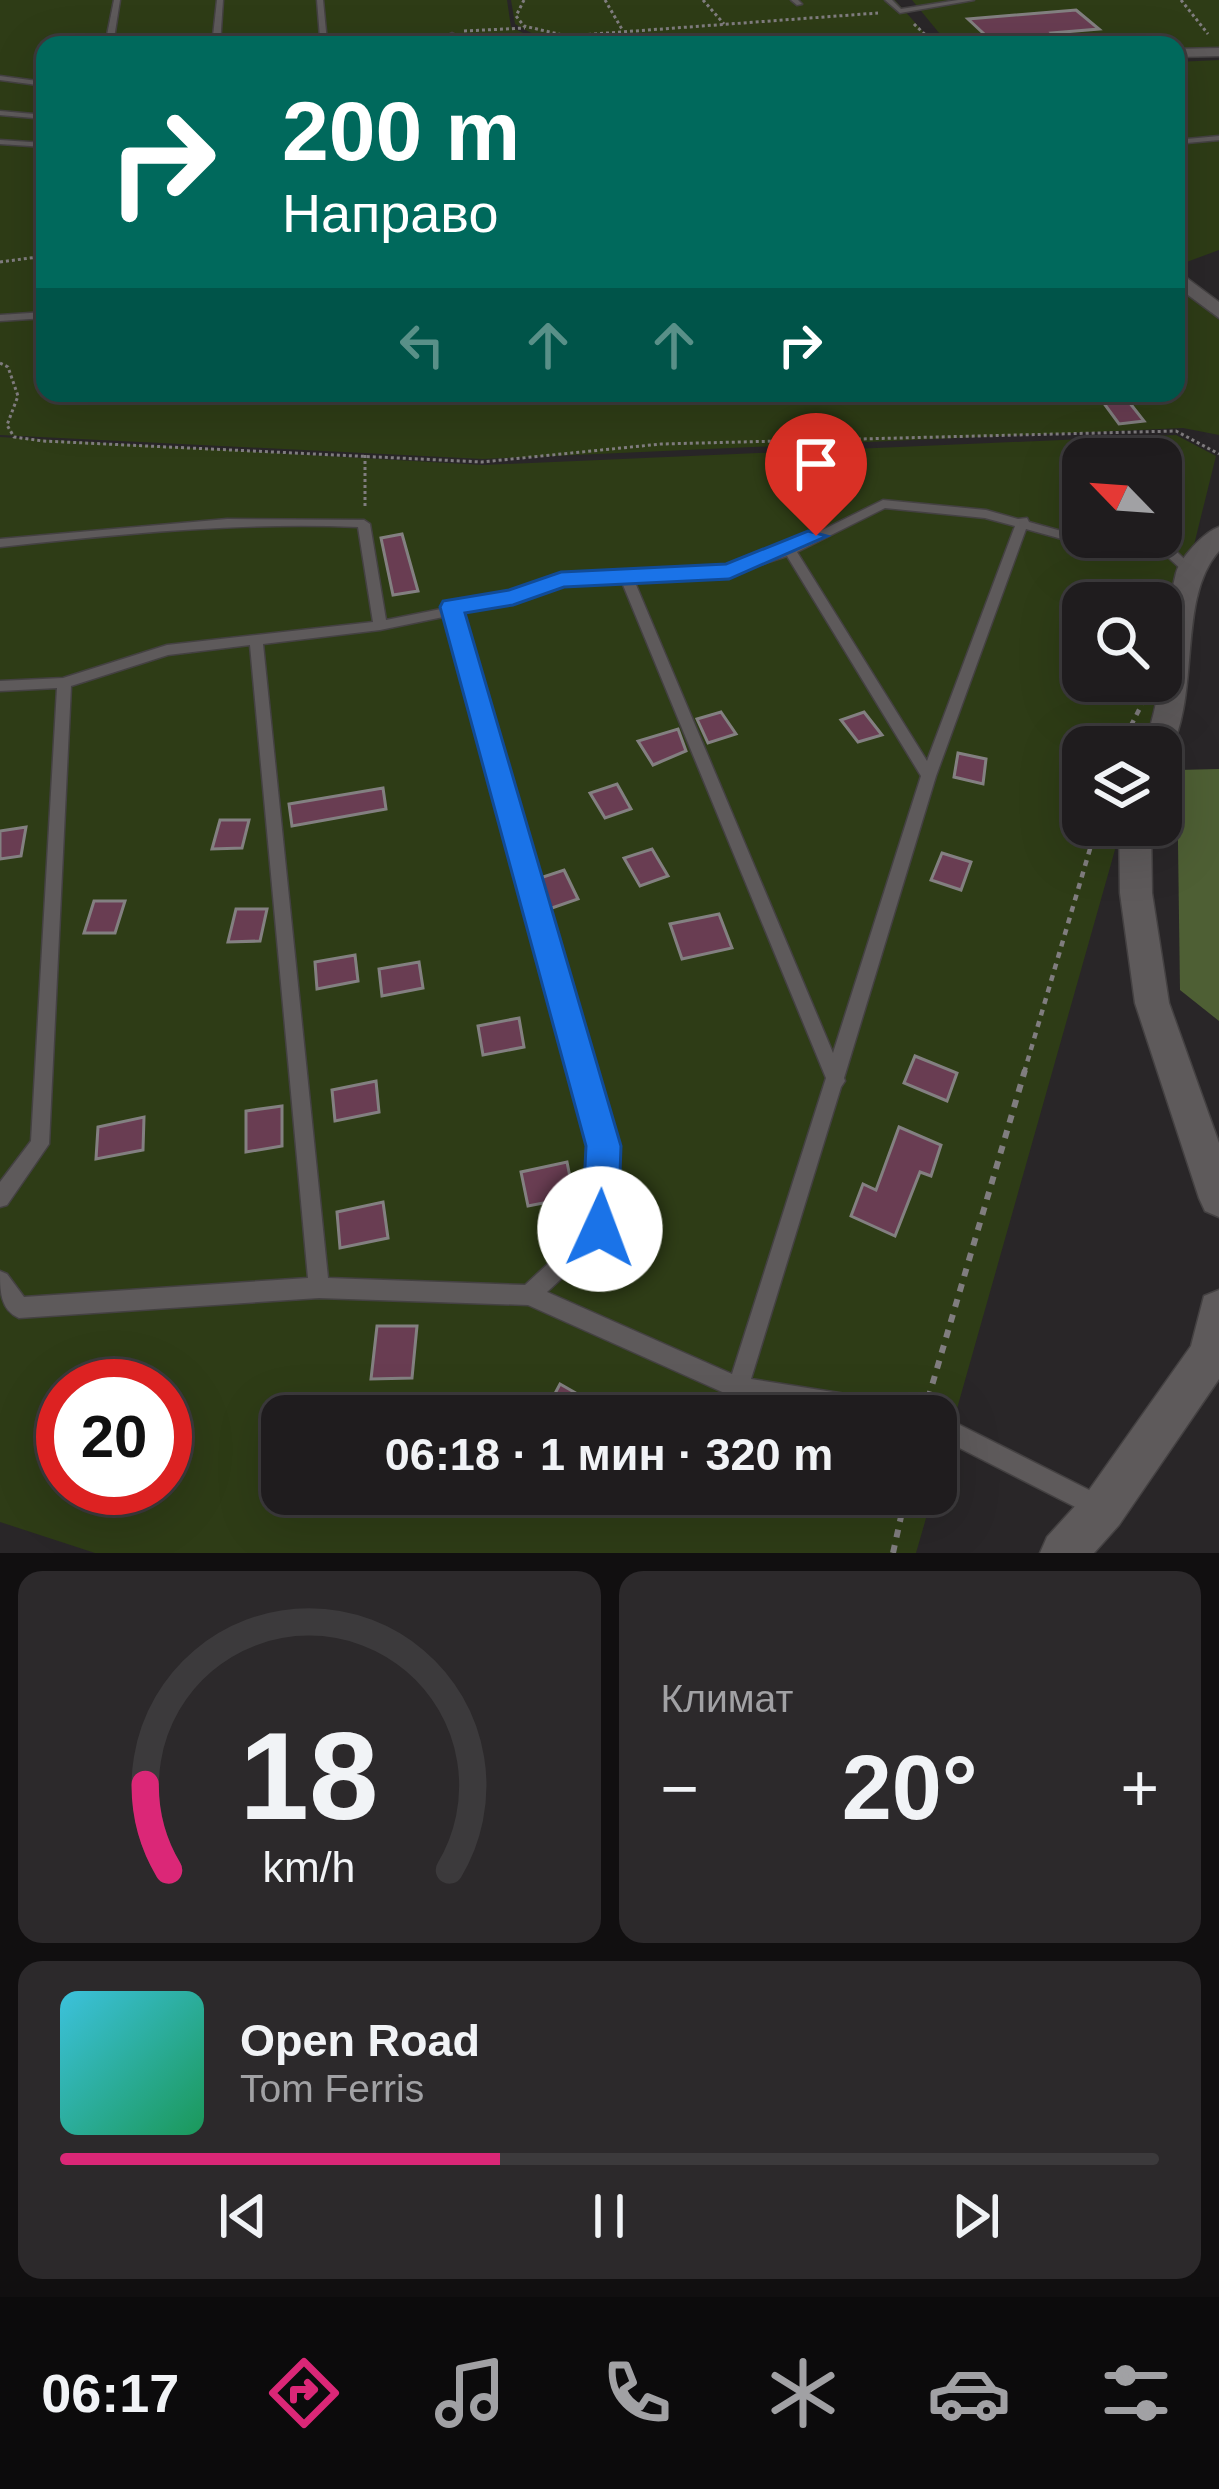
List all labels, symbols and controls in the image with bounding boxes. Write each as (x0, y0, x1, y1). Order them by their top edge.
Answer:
icon: right (84, 84, 240, 240)
text: 200 m (282, 84, 520, 178)
text: Направо (282, 183, 498, 243)
icon: left (389, 312, 455, 378)
icon: ahead (515, 312, 581, 378)
icon: ahead (641, 312, 707, 378)
icon: right (767, 312, 833, 378)
pin (765, 413, 867, 536)
icon: arrive (783, 431, 849, 497)
north arrow (1062, 438, 1182, 558)
map controls (1062, 438, 1182, 846)
button: search (1062, 582, 1182, 702)
button: layers (1062, 726, 1182, 846)
position arrow (537, 1166, 663, 1292)
speed limit sign: 20 (36, 1359, 192, 1515)
text: 06:18 · 1 мин · 320 m (385, 1429, 833, 1480)
text: Климат (661, 1677, 793, 1720)
text: 18 (240, 1706, 379, 1845)
text: 20° (842, 1738, 978, 1838)
text: − (661, 1751, 699, 1825)
text: + (1120, 1751, 1159, 1825)
text: km/h (263, 1843, 356, 1891)
text: Open Road (240, 2015, 480, 2066)
text: Tom Ferris (240, 2067, 424, 2110)
icon: previous (210, 2183, 276, 2249)
icon: pause (576, 2183, 642, 2249)
icon: next (943, 2183, 1009, 2249)
icon: directions (262, 2351, 346, 2435)
icon: music (428, 2351, 512, 2435)
icon: phone (595, 2351, 679, 2435)
icon: climate (761, 2351, 845, 2435)
icon: car (927, 2351, 1011, 2435)
icon: filters (1094, 2351, 1178, 2435)
text: 06:17 (41, 2363, 179, 2423)

